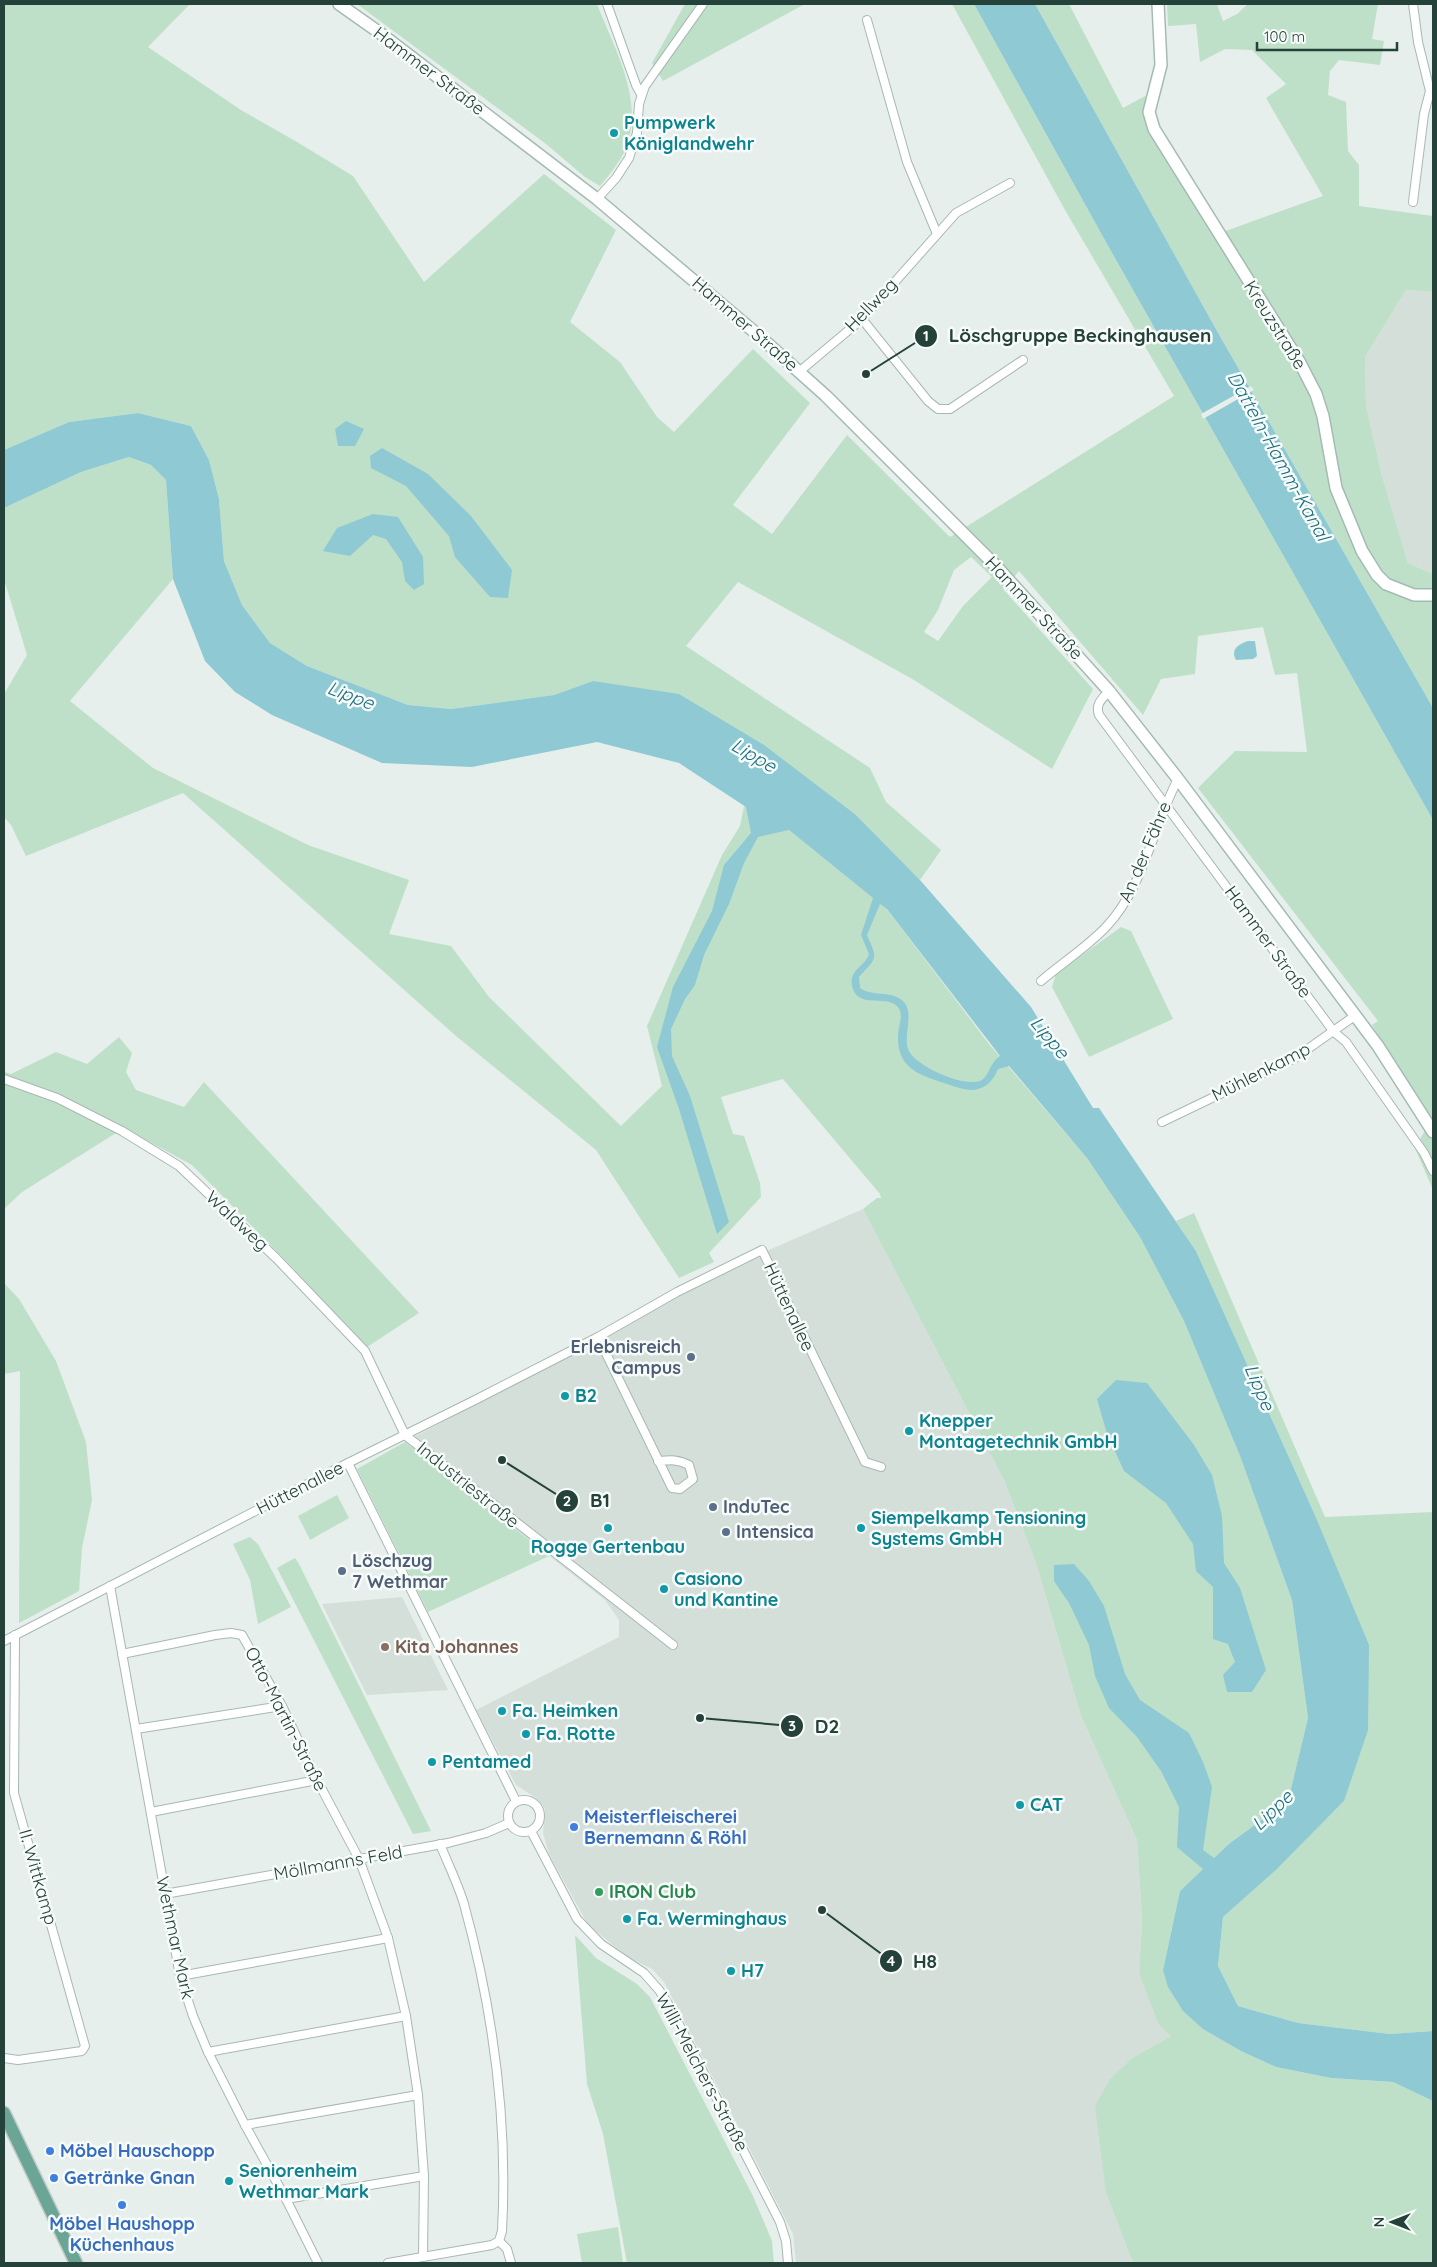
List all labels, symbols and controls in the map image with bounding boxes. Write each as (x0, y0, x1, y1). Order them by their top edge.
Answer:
scale bar (1257, 20, 1397, 52)
street label: Hammer Straße (369, 21, 490, 120)
text: 100 m (1264, 27, 1305, 46)
place label: Pumpwerk Königlandwehr (624, 111, 755, 155)
marker: Pumpwerk Königlandwehr (608, 127, 620, 139)
street label: Hammer Straße (687, 271, 803, 376)
street label: Hellweg (839, 273, 902, 336)
street label: Kreuzstraße (1239, 276, 1312, 374)
callout: Löschgruppe Beckinghausen (913, 319, 1221, 353)
text: Löschgruppe Beckinghausen (949, 323, 1211, 347)
text: 1 (923, 326, 929, 345)
water label: Datteln-Hamm-Kanal (1222, 367, 1337, 547)
street label: Hammer Straße (980, 551, 1088, 664)
water label: Lippe (324, 675, 379, 715)
water label: Lippe (727, 733, 782, 778)
street label: An der Fähre (1113, 798, 1176, 906)
street label: Hammer Straße (1220, 881, 1317, 1003)
water label: Lippe (1025, 1011, 1075, 1064)
street label: Mühlenkamp (1208, 1037, 1314, 1106)
street label: Waldweg (201, 1186, 274, 1256)
street label: Hüttenallee (759, 1259, 820, 1355)
place label: Erlebnisreich Campus (570, 1335, 681, 1379)
marker: Erlebnisreich Campus (685, 1351, 697, 1363)
water label: Lippe (1240, 1360, 1281, 1415)
place label: B2 (575, 1384, 597, 1407)
marker: B2 (559, 1390, 571, 1402)
place label: Knepper Montagetechnik GmbH (919, 1409, 1118, 1453)
marker: Knepper Montagetechnik GmbH (903, 1425, 915, 1437)
street label: Industriestraße (412, 1436, 524, 1533)
street label: Hüttenallee (252, 1456, 347, 1519)
callout: B1 (555, 1484, 620, 1518)
text: B1 (590, 1488, 610, 1512)
text: 2 (563, 1491, 571, 1510)
place label: InduTec (723, 1495, 789, 1518)
marker: InduTec (707, 1501, 719, 1513)
place label: Siempelkamp Tensioning Systems GmbH (871, 1506, 1086, 1550)
place label: Intensica (736, 1520, 814, 1543)
marker: Rogge Gertenbau (602, 1522, 614, 1534)
marker: Siempelkamp Tensioning Systems GmbH (855, 1522, 867, 1534)
marker: Intensica (720, 1526, 732, 1538)
place label: Rogge Gertenbau (531, 1535, 685, 1558)
place label: Löschzug 7 Wethmar (352, 1549, 448, 1593)
marker: Löschzug 7 Wethmar (336, 1565, 348, 1577)
place label: Casiono und Kantine (674, 1567, 778, 1611)
marker: Casiono und Kantine (658, 1583, 670, 1595)
place label: Kita Johannes (395, 1635, 519, 1658)
marker: Kita Johannes (379, 1641, 391, 1653)
street label: Otto-Martin-Straße (240, 1643, 333, 1795)
place label: Fa. Heimken (512, 1699, 618, 1722)
marker: Fa. Heimken (496, 1705, 508, 1717)
callout: D2 (780, 1709, 849, 1743)
text: D2 (815, 1714, 839, 1738)
text: 3 (788, 1716, 796, 1735)
place label: Fa. Rotte (536, 1722, 615, 1745)
marker: Fa. Rotte (520, 1728, 532, 1740)
place label: Pentamed (442, 1750, 531, 1773)
marker: Pentamed (426, 1756, 438, 1768)
water label: Lippe (1246, 1784, 1298, 1835)
place label: CAT (1030, 1793, 1063, 1816)
marker: CAT (1014, 1799, 1026, 1811)
place label: Meisterfleischerei Bernemann & Röhl (584, 1805, 747, 1849)
marker: Meisterfleischerei Bernemann & Röhl (568, 1821, 580, 1833)
street label: II. Wittkamp (14, 1826, 63, 1927)
street label: Möllmanns Feld (272, 1840, 404, 1885)
street label: Wethmar Mark (151, 1874, 200, 2001)
place label: IRON Club (609, 1880, 696, 1903)
marker: IRON Club (593, 1886, 605, 1898)
place label: Fa. Werminghaus (637, 1907, 787, 1930)
marker: Fa. Werminghaus (621, 1913, 633, 1925)
callout: H8 (878, 1944, 947, 1978)
text: H8 (913, 1949, 937, 1973)
text: 4 (887, 1951, 896, 1970)
place label: H7 (741, 1959, 764, 1982)
marker: H7 (725, 1965, 737, 1977)
street label: Willi-Melchers-Straße (651, 1988, 754, 2155)
place label: Möbel Hauschopp (60, 2139, 215, 2162)
marker: Möbel Hauschopp (44, 2145, 56, 2157)
place label: Seniorenheim Wethmar Mark (239, 2159, 369, 2203)
place label: Getränke Gnan (64, 2166, 195, 2189)
marker: Getränke Gnan (48, 2172, 60, 2184)
marker: Seniorenheim Wethmar Mark (223, 2175, 235, 2187)
north arrow (1367, 2197, 1417, 2247)
marker: Möbel Haushopp Küchenhaus (116, 2199, 128, 2211)
place label: Möbel Haushopp Küchenhaus (49, 2212, 195, 2256)
text: N (1370, 2217, 1388, 2227)

